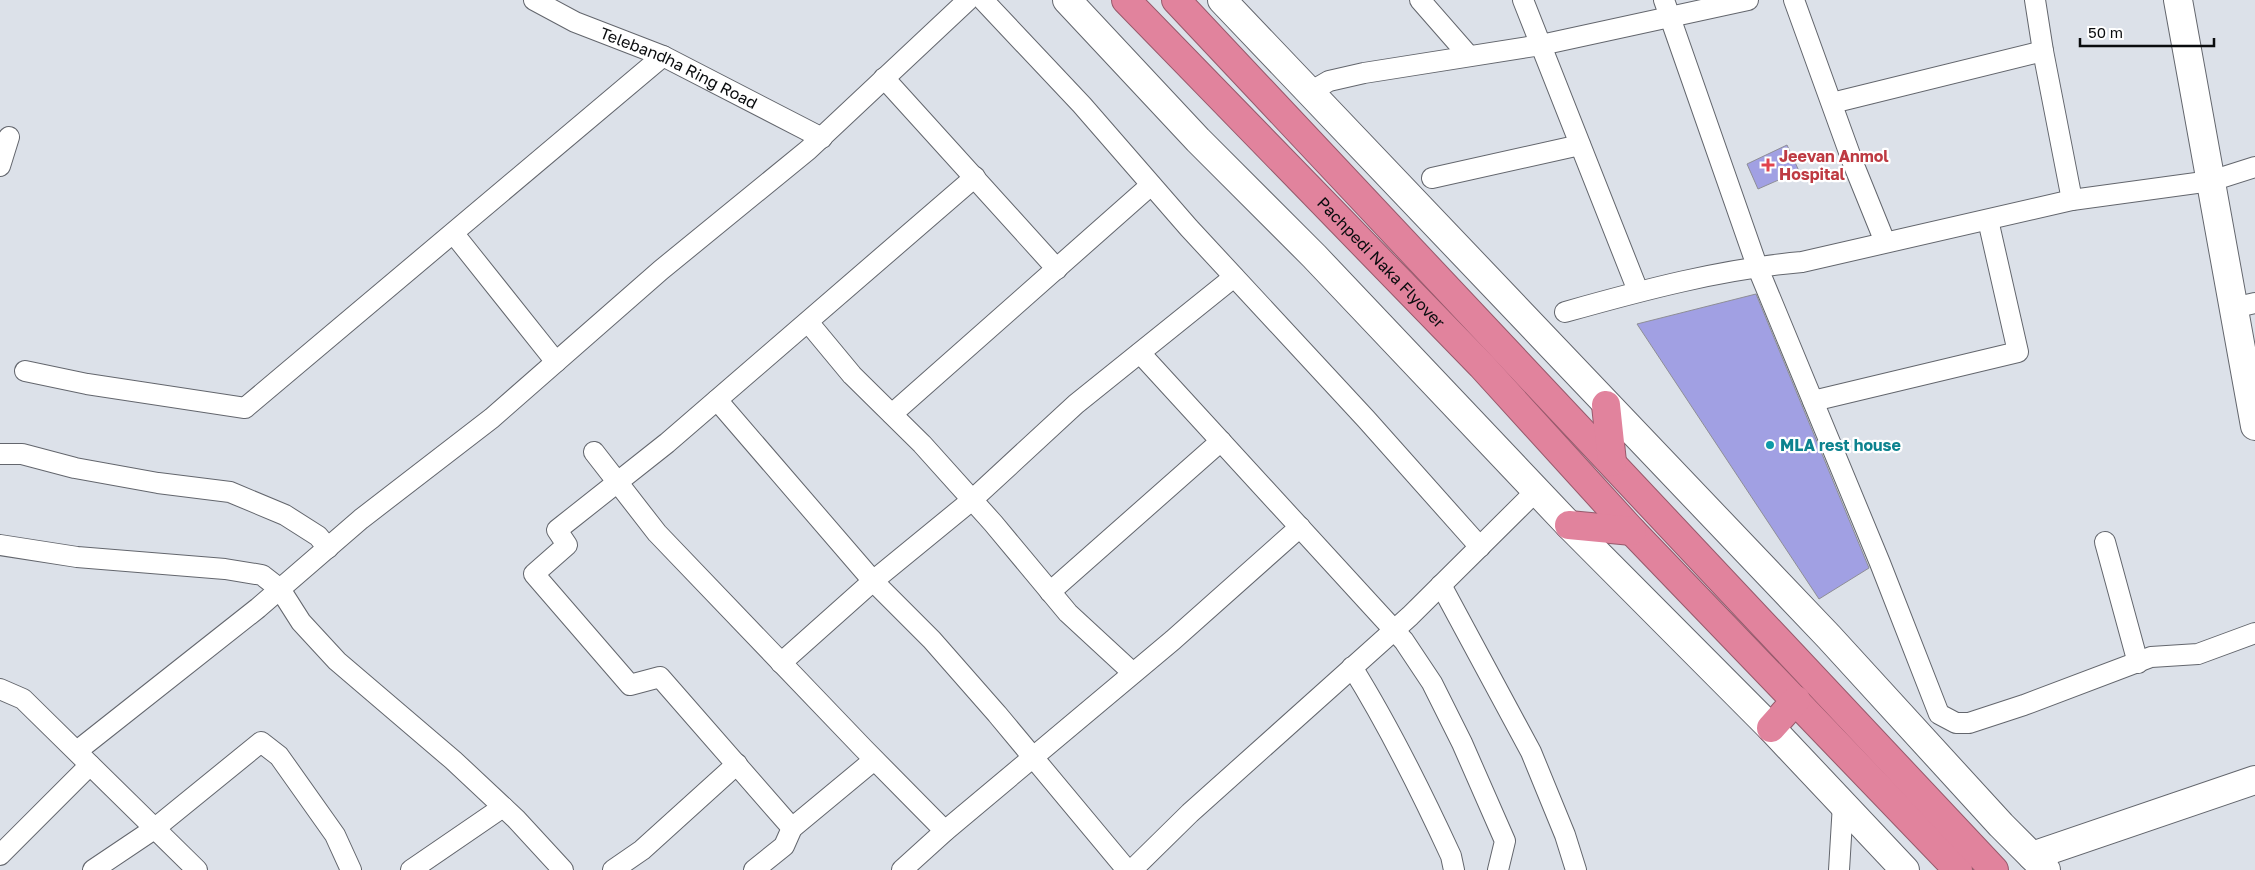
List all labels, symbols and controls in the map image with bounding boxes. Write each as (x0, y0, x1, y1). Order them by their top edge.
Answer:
scale bar (2080, 15, 2214, 47)
street label: Telebandha Ring Road (597, 23, 761, 113)
text: 50 m (2088, 23, 2123, 41)
place label: Jeevan Anmol Hospital (1779, 146, 1889, 184)
marker: Jeevan Anmol Hospital (1761, 158, 1775, 172)
street label: Pachpedi Naka Flyover (1313, 193, 1449, 332)
place label: MLA rest house (1780, 435, 1901, 455)
marker: MLA rest house (1764, 439, 1776, 451)

